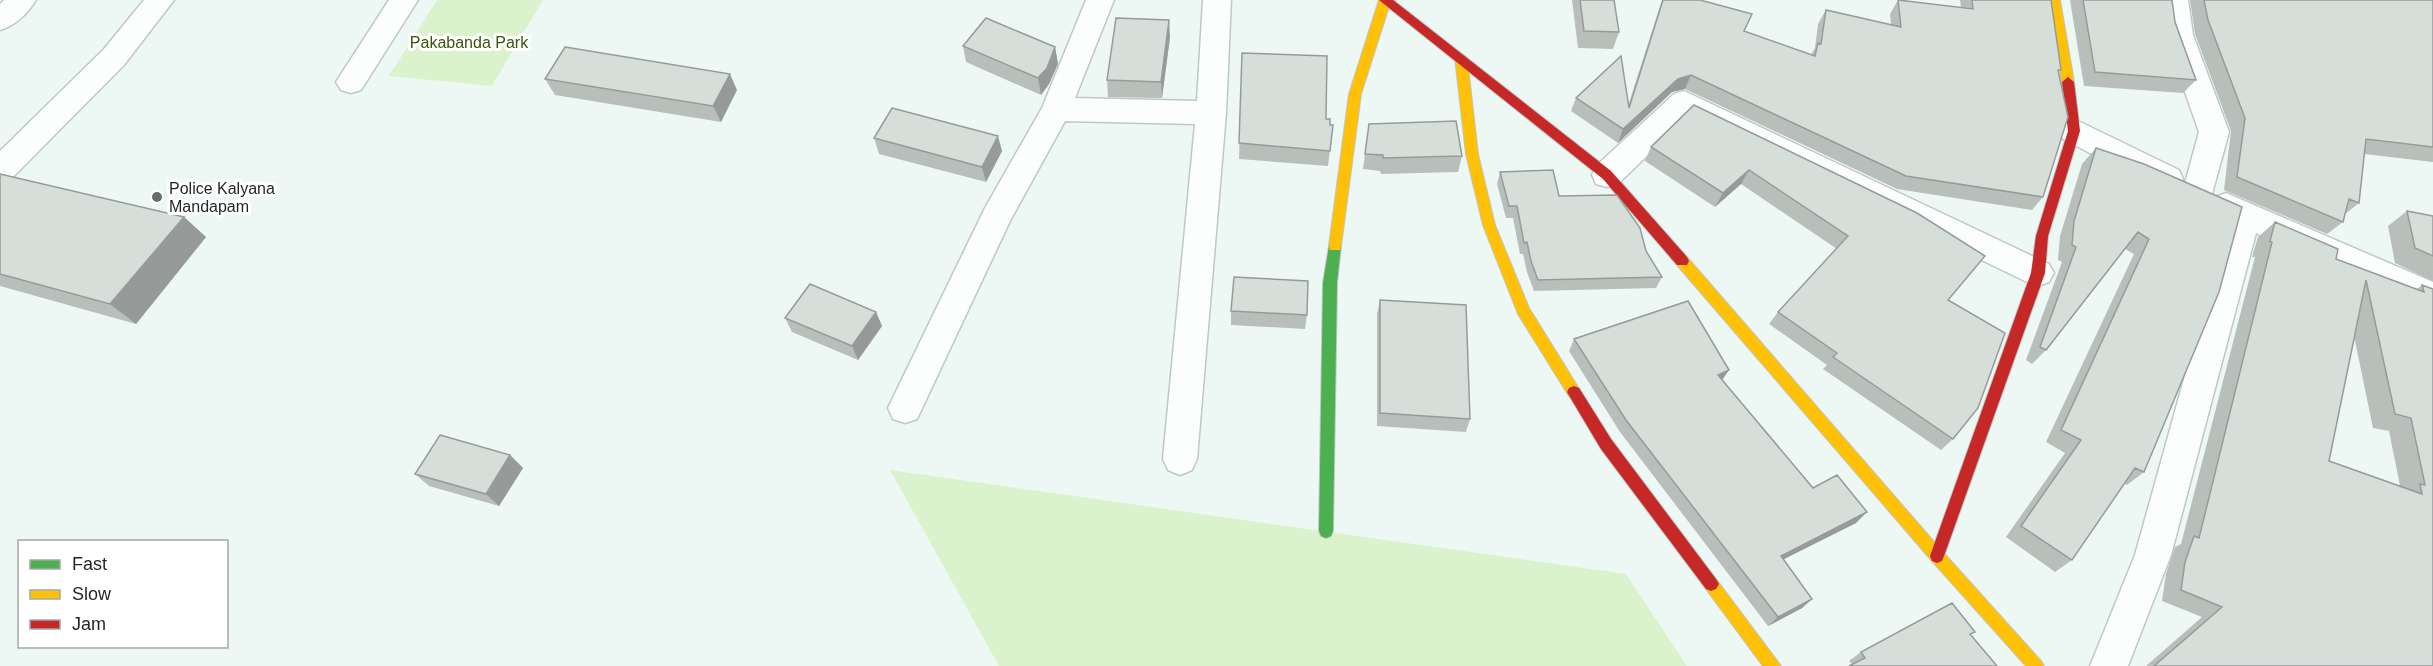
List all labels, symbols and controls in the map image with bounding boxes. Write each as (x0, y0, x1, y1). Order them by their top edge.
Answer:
park label: Pakabanda Park (410, 34, 529, 51)
place label: Police Kalyana Mandapam (169, 180, 275, 215)
marker: Police Kalyana Mandapam (150, 190, 164, 204)
legend (18, 540, 228, 648)
text: Fast (72, 554, 107, 574)
text: Slow (72, 584, 112, 604)
text: Jam (72, 614, 106, 634)

